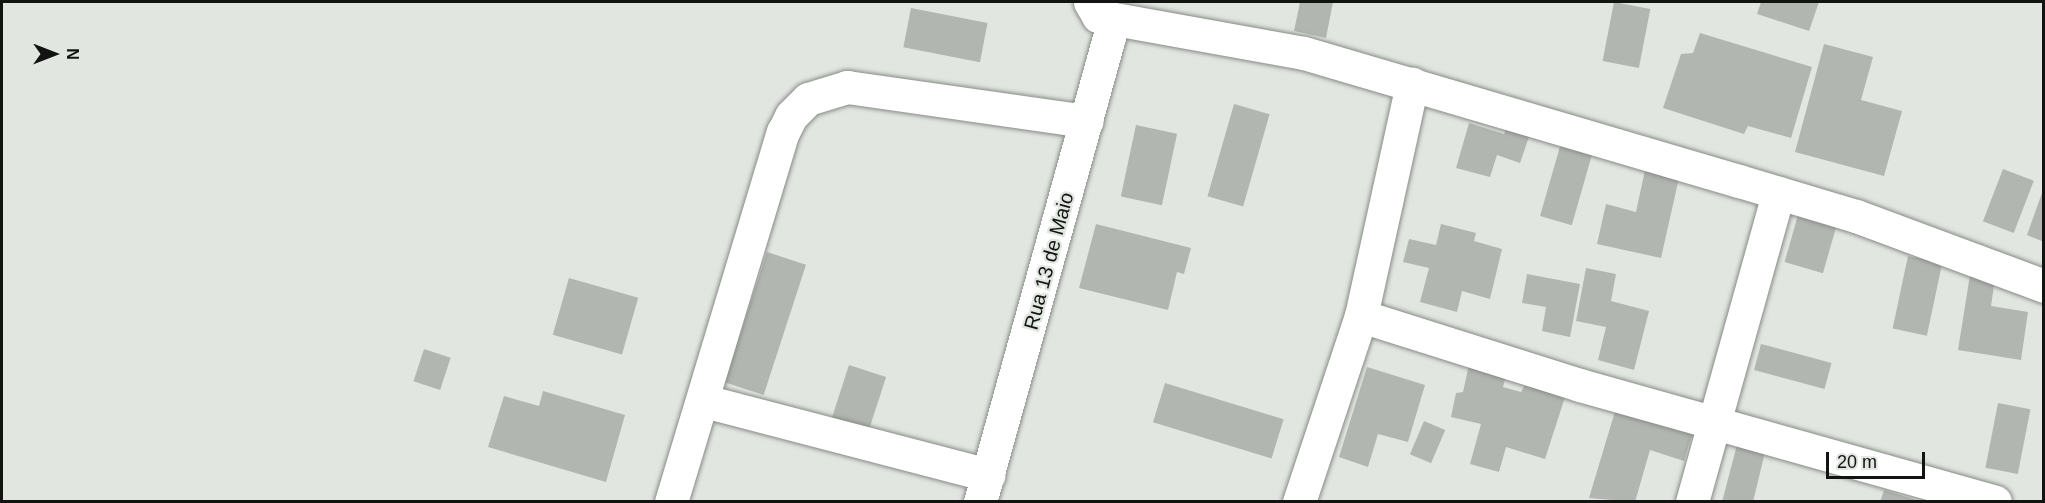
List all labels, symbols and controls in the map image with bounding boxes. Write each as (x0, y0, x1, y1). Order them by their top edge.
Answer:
north arrow (24, 24, 84, 84)
text: N (64, 48, 81, 60)
street label: Rua 13 de Maio (1019, 190, 1079, 332)
scale bar (1829, 440, 1928, 478)
text: 20 m (1837, 452, 1877, 472)

